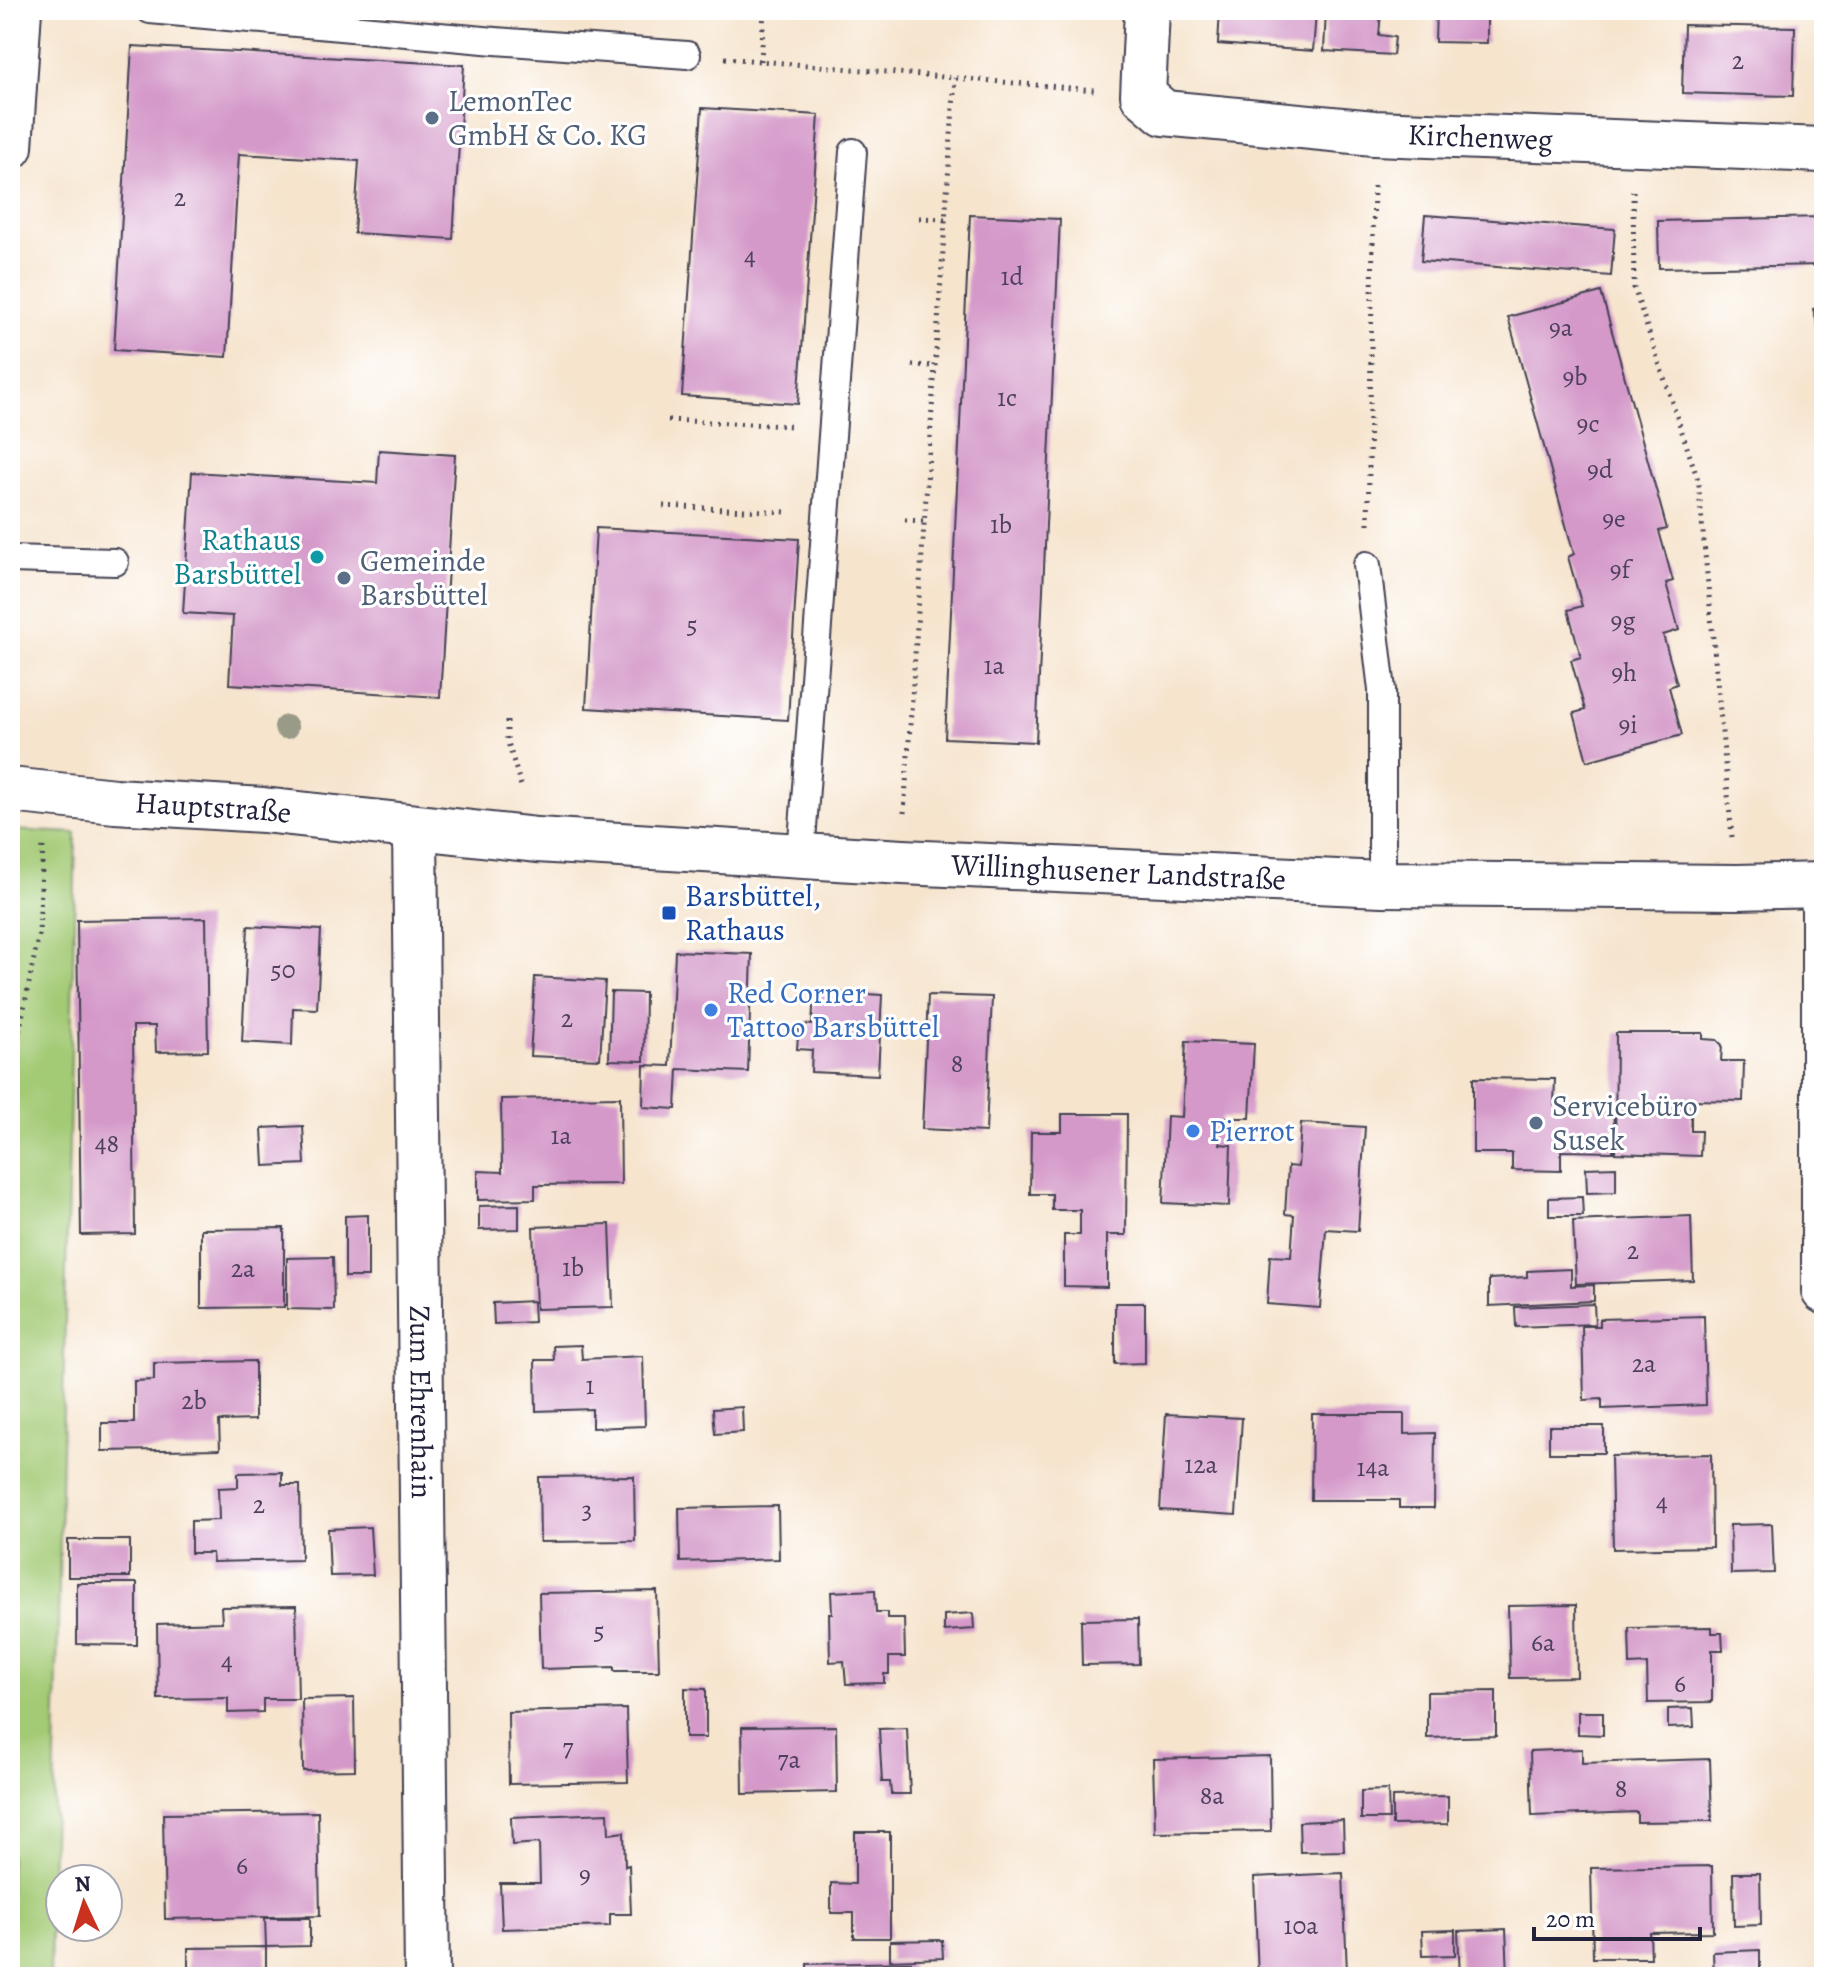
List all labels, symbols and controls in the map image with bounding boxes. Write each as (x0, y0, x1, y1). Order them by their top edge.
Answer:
house number: 2 (1732, 43, 1744, 78)
place label: LemonTec GmbH & Co. KG (448, 81, 647, 155)
marker: LemonTec GmbH & Co. KG (423, 109, 441, 127)
street label: Kirchenweg (1407, 114, 1554, 160)
house number: 2 (174, 180, 186, 215)
house number: 4 (744, 239, 756, 274)
house number: 1d (1001, 259, 1023, 294)
house number: 9a (1549, 310, 1573, 345)
house number: 9b (1562, 359, 1588, 394)
house number: 1c (997, 380, 1017, 415)
house number: 9c (1577, 406, 1599, 441)
house number: 9d (1587, 452, 1613, 487)
house number: 9e (1602, 501, 1626, 536)
house number: 1b (990, 507, 1012, 542)
place label: Rathaus Barsbüttel (174, 520, 301, 594)
place label: Gemeinde Barsbüttel (360, 541, 487, 615)
marker: Rathaus Barsbüttel (308, 548, 326, 566)
house number: 9f (1610, 552, 1634, 587)
marker: Gemeinde Barsbüttel (335, 569, 353, 587)
house number: 9g (1611, 603, 1635, 638)
house number: 5 (686, 607, 698, 642)
house number: 1a (983, 648, 1005, 683)
house number: 9h (1611, 655, 1637, 690)
house number: 9i (1618, 707, 1638, 742)
street label: Hauptstraße (134, 782, 293, 833)
street label: Willinghusener Landstraße (949, 844, 1287, 900)
place label: Barsbüttel, Rathaus (685, 876, 821, 950)
marker: Barsbüttel, Rathaus (660, 904, 678, 922)
house number: 50 (270, 952, 296, 987)
place label: Red Corner Tattoo Barsbüttel (727, 973, 939, 1047)
house number: 2 (561, 1001, 573, 1036)
marker: Red Corner Tattoo Barsbüttel (702, 1001, 720, 1019)
house number: 8 (951, 1046, 963, 1081)
place label: Servicebüro Susek (1552, 1086, 1698, 1160)
place label: Pierrot (1209, 1111, 1295, 1151)
marker: Servicebüro Susek (1527, 1114, 1545, 1132)
house number: 1a (550, 1118, 572, 1153)
marker: Pierrot (1184, 1122, 1202, 1140)
house number: 48 (95, 1126, 119, 1161)
house number: 2 (1627, 1233, 1639, 1268)
house number: 1b (562, 1250, 584, 1285)
house number: 2a (231, 1251, 255, 1286)
street label: Zum Ehrenhain (400, 1305, 442, 1499)
house number: 2a (1632, 1346, 1656, 1381)
house number: 1 (586, 1368, 595, 1403)
house number: 2b (181, 1383, 207, 1418)
house number: 12a (1184, 1447, 1218, 1482)
house number: 14a (1357, 1450, 1389, 1485)
house number: 4 (1656, 1485, 1668, 1520)
house number: 2 (253, 1487, 265, 1522)
house number: 3 (582, 1492, 592, 1527)
house number: 5 (593, 1613, 605, 1648)
house number: 6a (1531, 1625, 1555, 1660)
house number: 4 (221, 1644, 233, 1679)
house number: 6 (1674, 1666, 1686, 1701)
house number: 7 (563, 1730, 574, 1765)
house number: 7a (777, 1742, 801, 1777)
house number: 8 (1615, 1771, 1627, 1806)
house number: 8a (1200, 1778, 1224, 1813)
house number: 6 (236, 1848, 248, 1883)
house number: 9 (579, 1857, 591, 1892)
north arrow (44, 1863, 124, 1943)
text: N (74, 1869, 92, 1900)
scale bar (1534, 1891, 1700, 1941)
text: 20 m (1546, 1903, 1595, 1935)
house number: 10a (1284, 1908, 1318, 1943)

